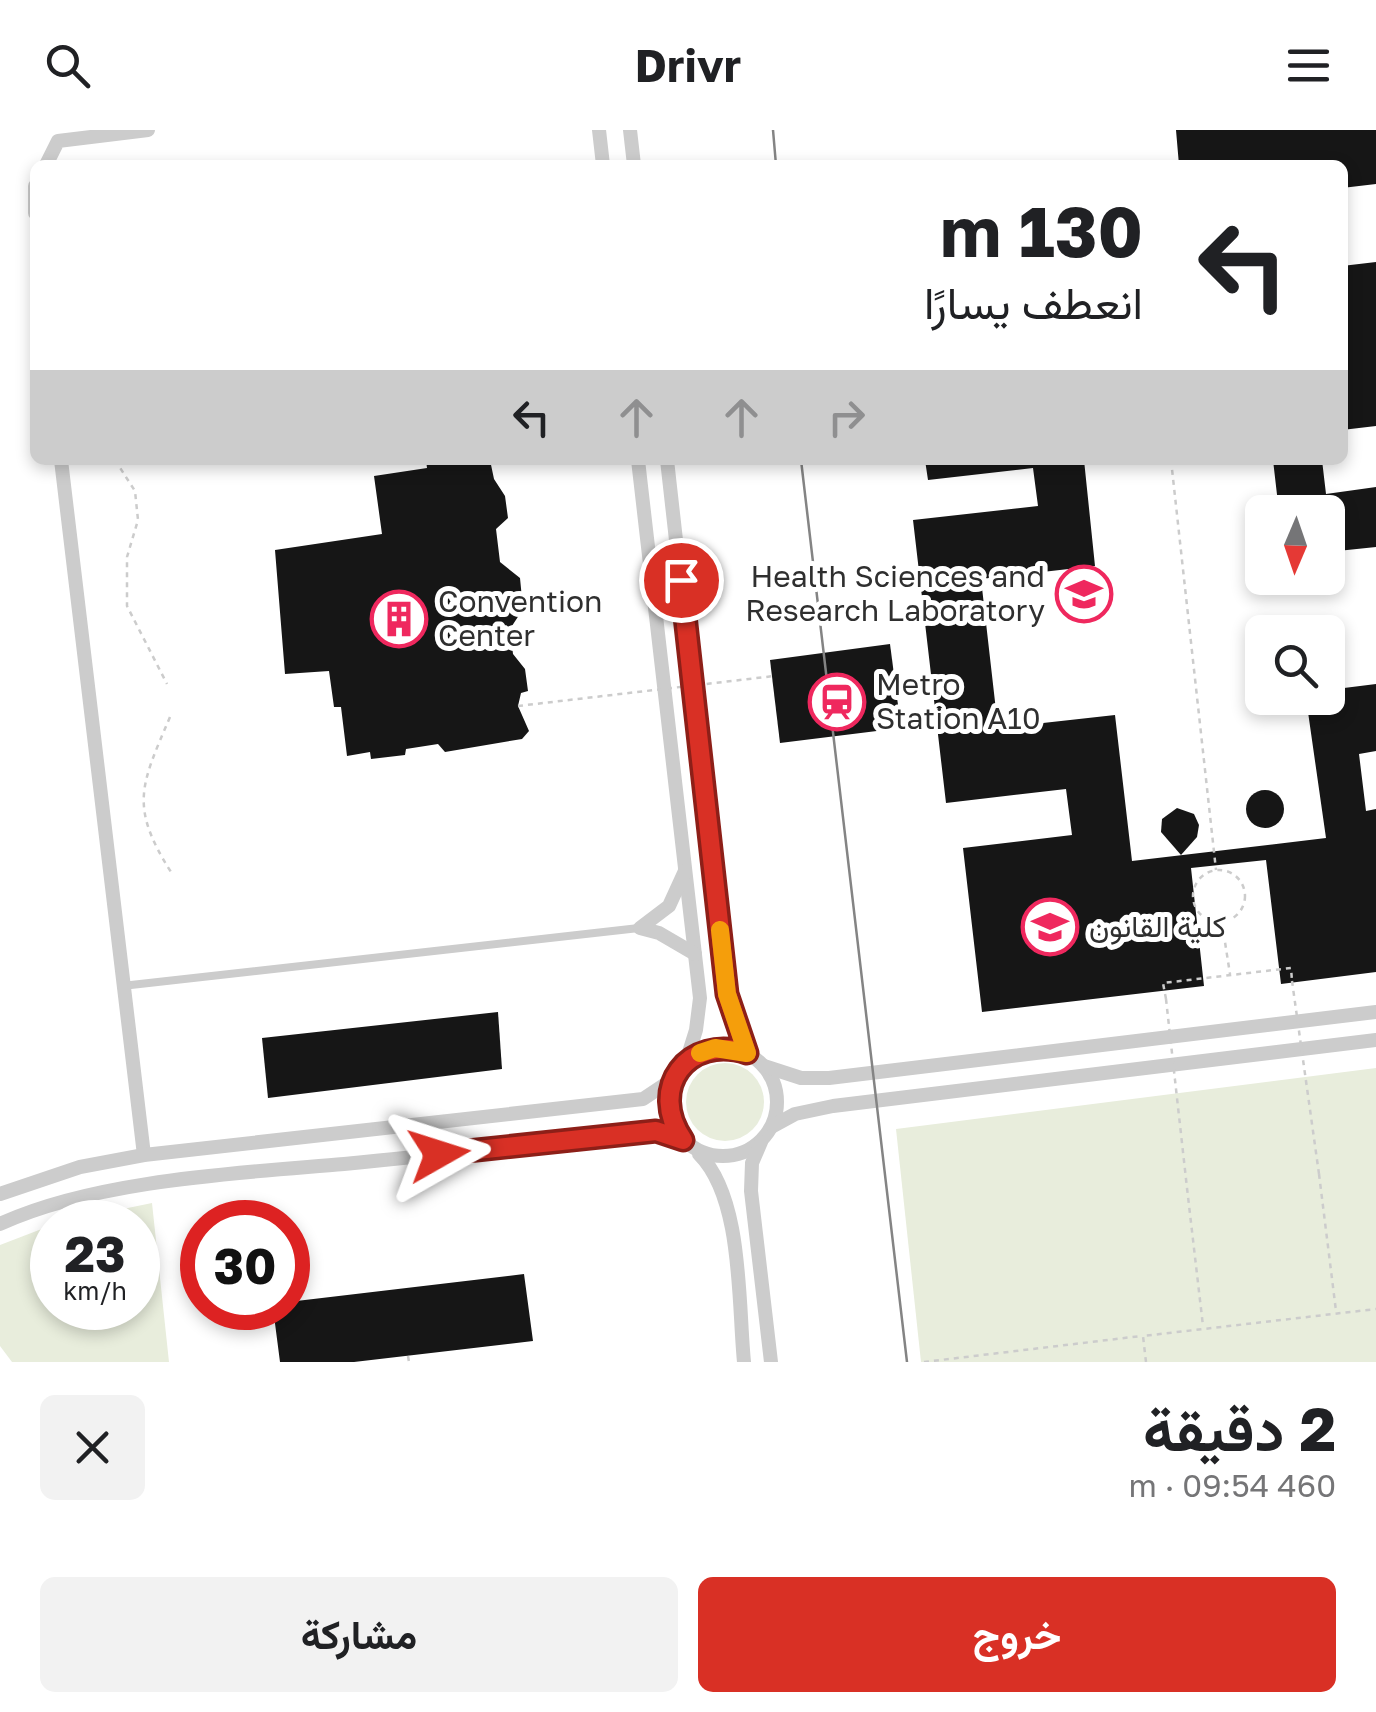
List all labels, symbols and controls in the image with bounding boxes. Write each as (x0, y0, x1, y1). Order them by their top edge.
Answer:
icon: search (40, 38, 95, 93)
text: Drivr (635, 38, 741, 92)
icon: menu (1281, 38, 1336, 93)
text: 130 m (940, 188, 1143, 272)
icon: left (1178, 200, 1308, 330)
text: انعطف يسارًا (924, 275, 1143, 329)
icon: left (504, 390, 559, 445)
icon: ahead (609, 390, 664, 445)
icon: ahead (714, 390, 769, 445)
icon: right (819, 390, 874, 445)
north arrow (1245, 495, 1345, 595)
map controls (1245, 495, 1345, 715)
pin (639, 538, 724, 623)
icon: arrive (654, 553, 709, 608)
place label: Health Sciences and Research Laboratory (745, 558, 1045, 628)
school or university icon: Health Sciences and Research Laboratory (1054, 564, 1114, 624)
place label: Convention Center (438, 583, 603, 653)
building icon: Convention Center (369, 589, 429, 649)
button: search (1245, 615, 1345, 715)
place label: Metro Station A10 (876, 666, 1041, 736)
station icon: Metro Station A10 (807, 672, 867, 732)
school or university icon: كلية القانون (1020, 897, 1080, 957)
place label: كلية القانون (1089, 908, 1226, 945)
position arrow (387, 1102, 491, 1206)
speed limit sign: 30 (180, 1200, 310, 1330)
text: 23 (64, 1223, 125, 1283)
text: km/h (63, 1275, 127, 1306)
text: 2 دقيقة (1143, 1392, 1336, 1464)
button: close (40, 1395, 145, 1500)
text: 460 m · 09:54 (1128, 1466, 1336, 1504)
button: مشاركة (40, 1577, 678, 1692)
button: خروج (698, 1577, 1336, 1692)

